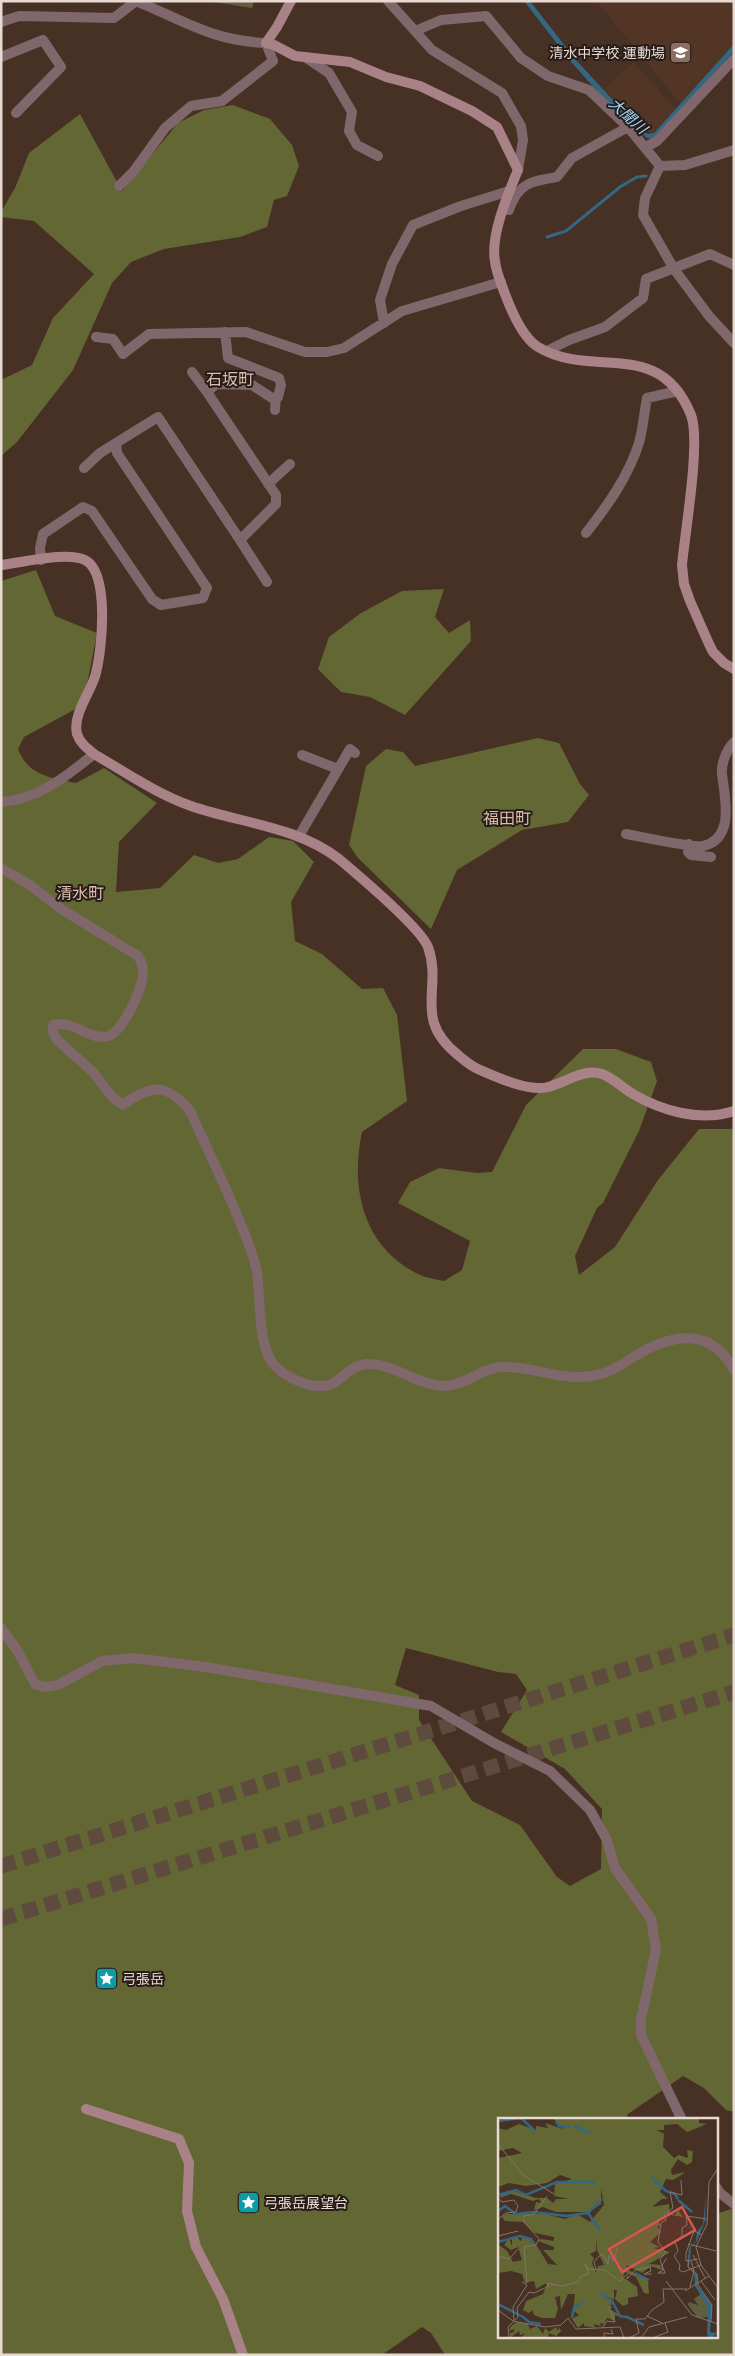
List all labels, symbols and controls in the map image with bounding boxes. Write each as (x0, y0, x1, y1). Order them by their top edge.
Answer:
school or university icon: 清水中学校 運動場 (669, 41, 693, 65)
place label: 清水中学校 運動場 (549, 43, 665, 62)
water label: 大聞川 (605, 93, 654, 139)
district label: 石坂町 (206, 368, 254, 390)
district label: 福田町 (483, 807, 531, 829)
district label: 清水町 (56, 882, 104, 904)
place icon: 弓張岳 (94, 1967, 118, 1991)
place label: 弓張岳 (122, 1969, 164, 1988)
inset map (498, 2118, 718, 2338)
place icon: 弓張岳展望台 (236, 2191, 260, 2215)
place label: 弓張岳展望台 (264, 2193, 348, 2212)

